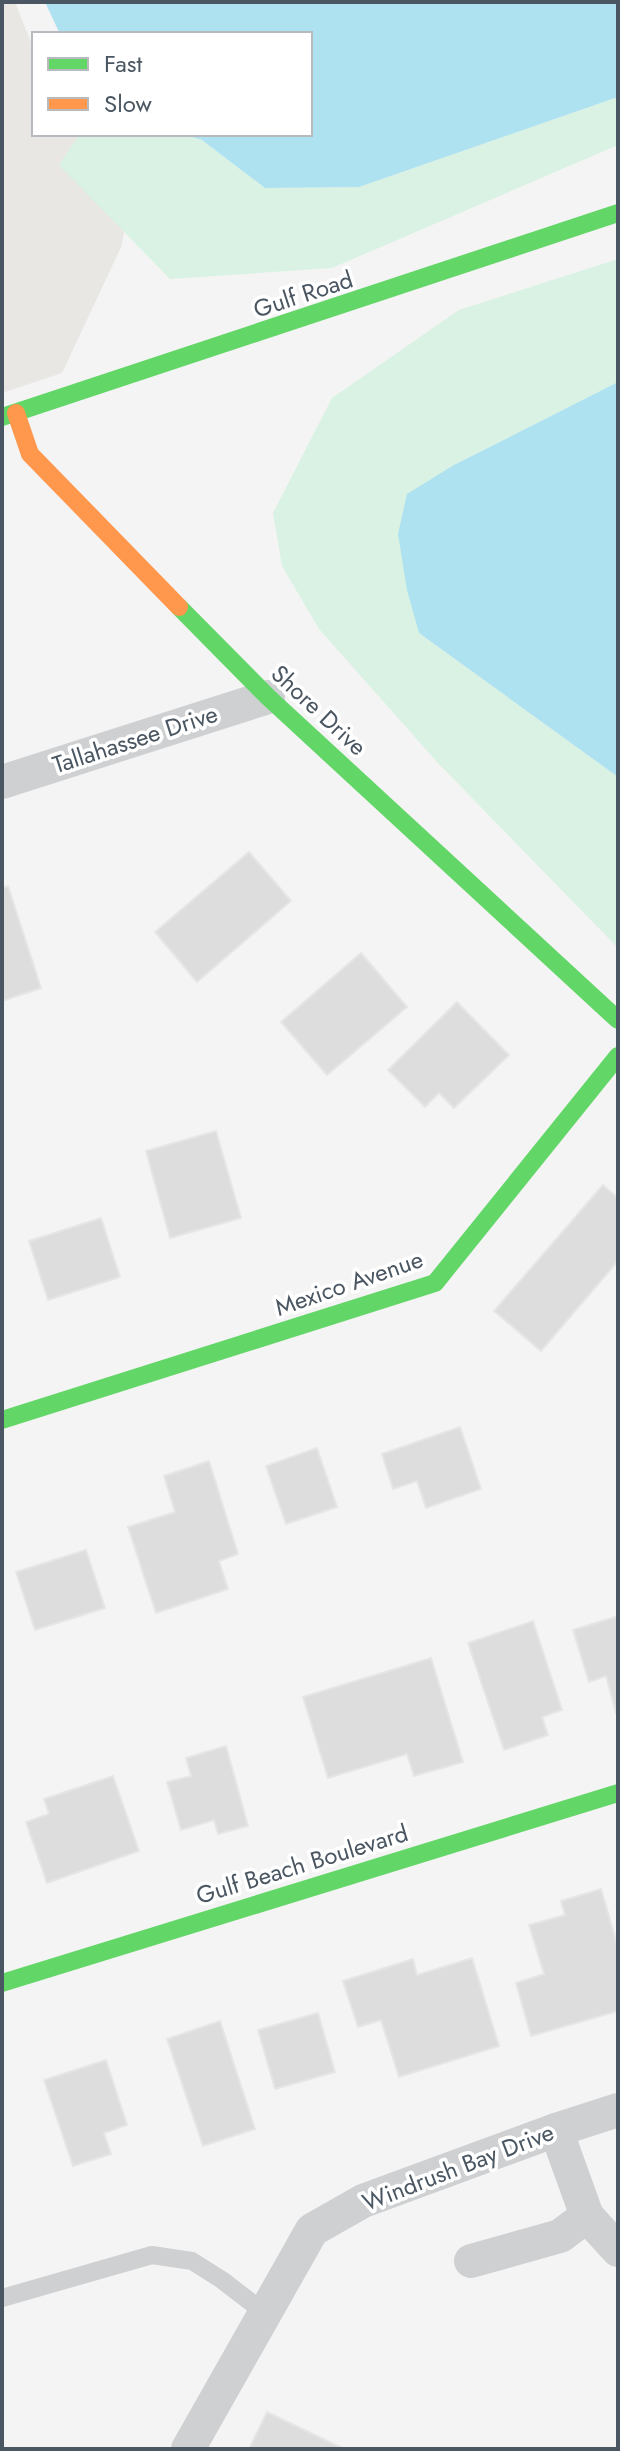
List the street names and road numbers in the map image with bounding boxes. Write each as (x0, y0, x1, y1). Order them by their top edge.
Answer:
street label: Gulf Road (249, 262, 357, 326)
street label: Shore Drive (263, 656, 375, 764)
street label: Tallahassee Drive (48, 696, 222, 782)
street label: Mexico Avenue (270, 1241, 428, 1325)
street label: Gulf Beach Boulevard (192, 1815, 412, 1913)
street label: Windrush Bay Drive (357, 2114, 559, 2220)

